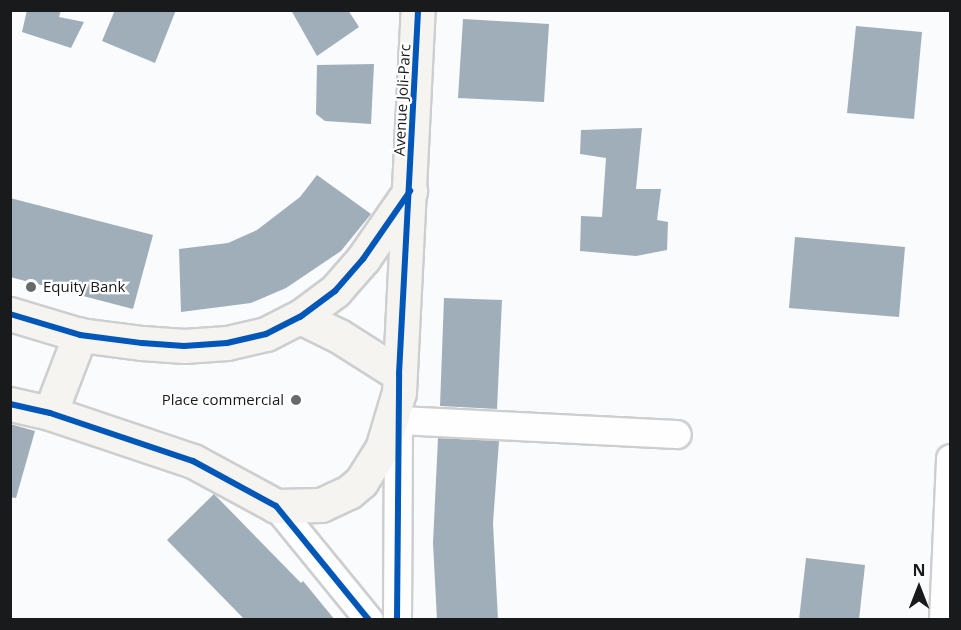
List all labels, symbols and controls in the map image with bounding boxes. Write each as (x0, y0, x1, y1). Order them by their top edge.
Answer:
street label: Avenue Joli-Parc (390, 43, 414, 157)
place label: Equity Bank (43, 278, 125, 296)
marker: Equity Bank (24, 280, 38, 294)
place label: Place commercial (162, 391, 284, 409)
marker: Place commercial (289, 393, 303, 407)
north arrow (889, 558, 949, 618)
text: N (912, 559, 926, 581)

